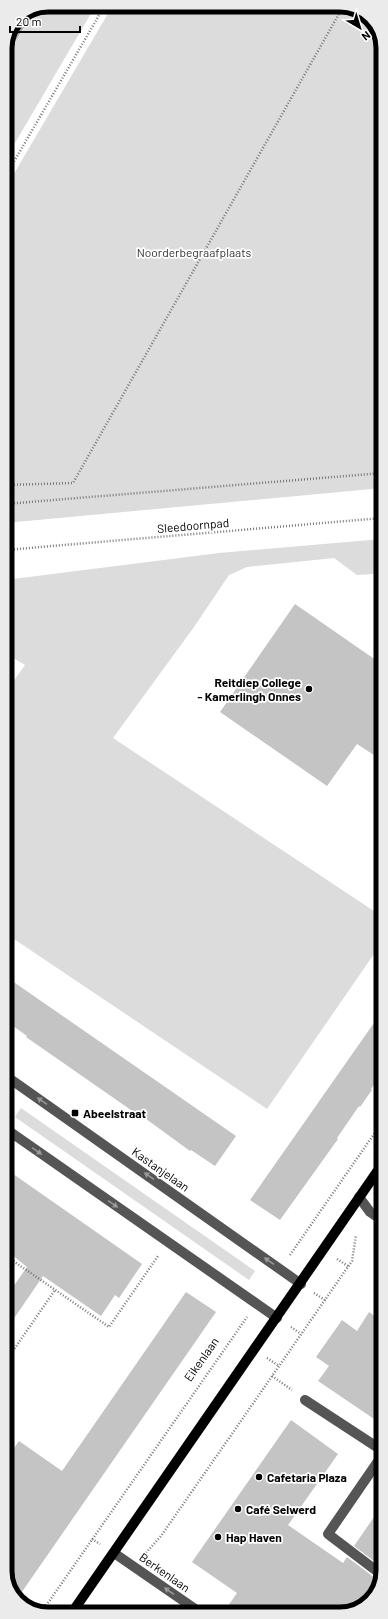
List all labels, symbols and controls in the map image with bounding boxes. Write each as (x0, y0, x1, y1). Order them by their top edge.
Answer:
scale bar (10, 8, 80, 34)
north arrow (340, 8, 380, 48)
text: 20 m (16, 14, 42, 28)
text: N (360, 29, 373, 44)
park label: Noorderbegraafplaats (137, 245, 252, 259)
street label: Sleedoornpad (156, 515, 230, 535)
place label: Reitdiep College - Kamerlingh Onnes (197, 675, 301, 703)
marker: Reitdiep College - Kamerlingh Onnes (304, 684, 314, 694)
one-way arrow (37, 1098, 48, 1105)
place label: Abeelstraat (83, 1106, 146, 1120)
marker: Abeelstraat (70, 1108, 80, 1118)
street label: Kastanjelaan (130, 1144, 192, 1194)
one-way arrow (32, 1147, 43, 1155)
one-way arrow (143, 1172, 154, 1180)
one-way arrow (107, 1200, 118, 1208)
one-way arrow (263, 1257, 274, 1265)
street label: Eikenlaan (181, 1334, 221, 1384)
place label: Cafetaria Plaza (267, 1470, 347, 1484)
marker: Cafetaria Plaza (254, 1472, 264, 1482)
place label: Café Selwerd (246, 1502, 316, 1516)
marker: Café Selwerd (233, 1504, 243, 1514)
place label: Hap Haven (226, 1530, 282, 1544)
marker: Hap Haven (213, 1532, 223, 1542)
street label: Berkenlaan (137, 1550, 193, 1594)
one-way arrow (164, 1587, 175, 1595)

